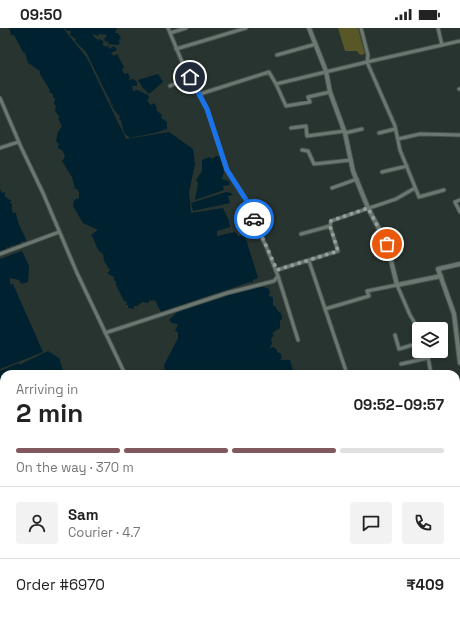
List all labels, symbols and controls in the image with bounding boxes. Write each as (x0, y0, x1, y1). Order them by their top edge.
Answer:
text: 09:50 (20, 5, 62, 24)
pin (173, 60, 207, 94)
icon: home (179, 66, 201, 88)
courier (234, 199, 274, 239)
icon: car (243, 208, 265, 230)
pin (370, 227, 404, 261)
icon: bag (376, 233, 398, 255)
map controls (412, 322, 448, 358)
button: layers (412, 322, 448, 358)
text: Arriving in (16, 381, 78, 398)
text: 09:52–09:57 (353, 395, 444, 414)
text: 2 min (16, 396, 83, 430)
text: On the way · 370 m (16, 459, 134, 476)
button: person (16, 502, 58, 544)
button: chat (350, 502, 392, 544)
button: phone (402, 502, 444, 544)
text: Sam (68, 505, 99, 524)
text: Courier · 4.7 (68, 524, 140, 541)
text: Order #6970 (16, 575, 105, 594)
text: ₹409 (406, 575, 444, 594)

